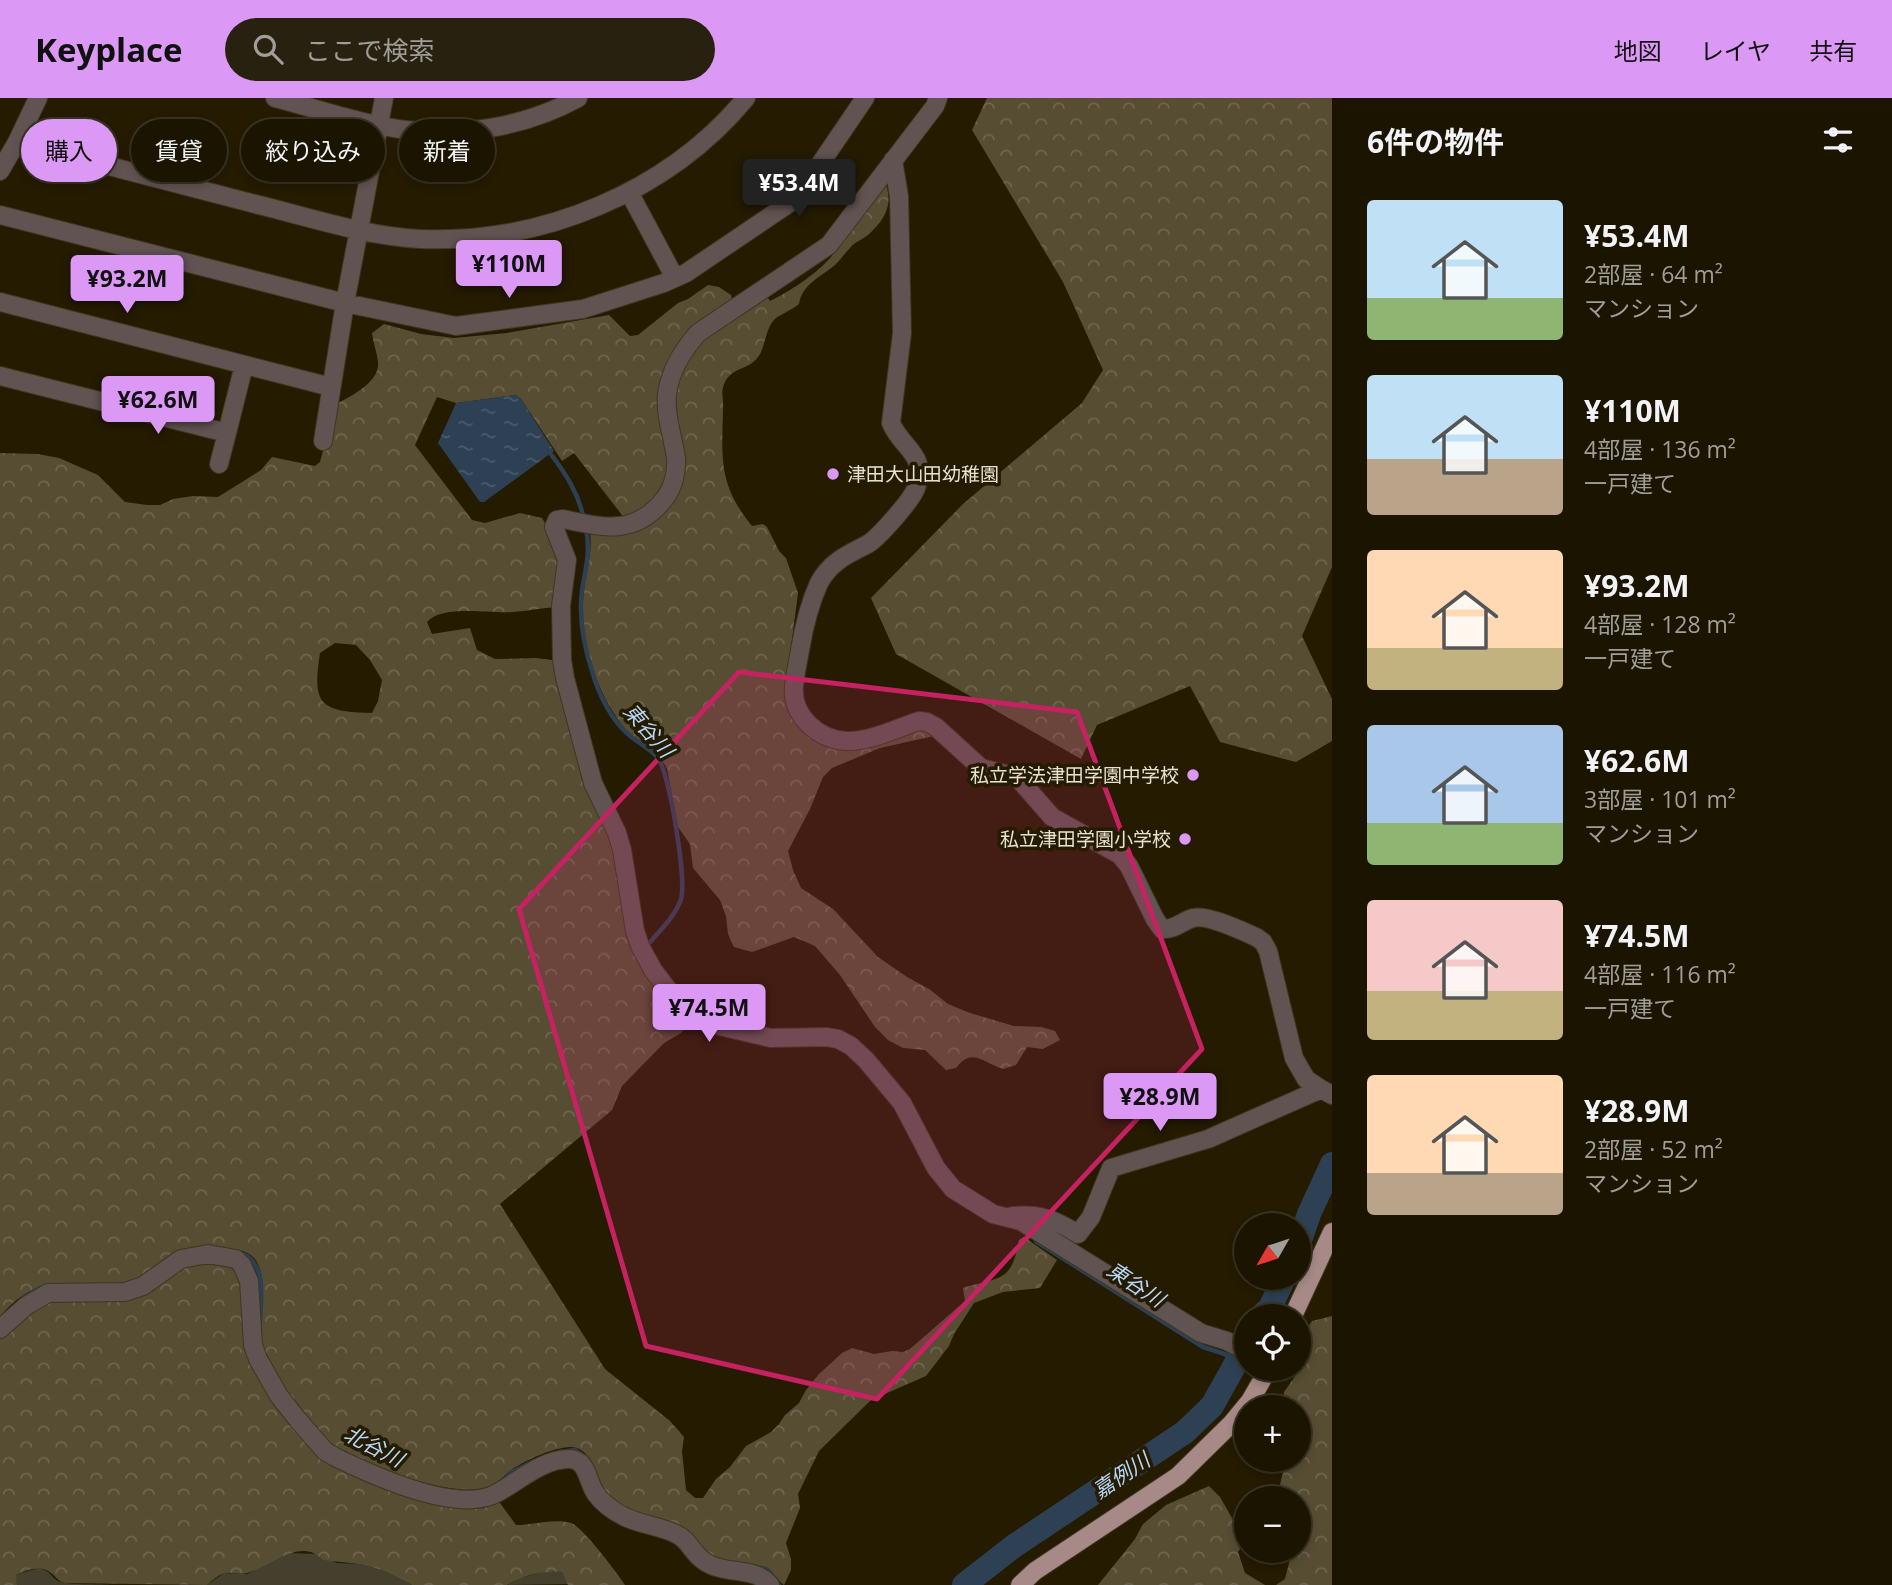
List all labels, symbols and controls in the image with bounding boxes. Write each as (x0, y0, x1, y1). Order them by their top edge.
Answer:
search box (225, 18, 715, 81)
text: Keyplace (35, 27, 183, 72)
icon: search (249, 30, 287, 68)
text: ここで検索 (305, 32, 435, 68)
text: 地図 (1614, 34, 1662, 67)
text: レイヤ (1700, 34, 1771, 67)
text: 共有 (1809, 34, 1857, 67)
chip: 購入 (21, 119, 117, 182)
chip: 賃貸 (131, 119, 227, 182)
chip: 絞り込み (241, 119, 385, 182)
chip: 新着 (399, 119, 495, 182)
text: 6件の物件 (1367, 121, 1504, 162)
icon: filters (1819, 121, 1857, 159)
pin: ¥53.4M (742, 159, 856, 219)
text: ¥53.4M (759, 166, 839, 198)
text: ¥53.4M (1584, 215, 1689, 256)
icon: home (1423, 228, 1507, 312)
pin: ¥110M (460, 240, 558, 300)
text: ¥110M (472, 247, 546, 279)
pin: ¥93.2M (70, 256, 184, 315)
text: 2部屋 · 64 m² (1584, 258, 1723, 290)
text: ¥93.2M (87, 262, 167, 294)
text: マンション (1584, 292, 1699, 324)
pin: ¥62.6M (101, 376, 215, 436)
text: ¥62.6M (118, 383, 198, 415)
text: ¥110M (1584, 390, 1681, 431)
icon: home (1423, 403, 1507, 487)
text: 4部屋 · 136 m² (1584, 433, 1736, 465)
place label: 津田大山田幼稚園 (847, 461, 999, 487)
marker: 津田大山田幼稚園 (825, 466, 841, 482)
text: 一戸建て (1584, 467, 1676, 499)
text: ¥93.2M (1584, 565, 1689, 606)
icon: home (1423, 578, 1507, 662)
text: 4部屋 · 128 m² (1584, 608, 1736, 640)
text: 一戸建て (1584, 642, 1676, 674)
water label: 東谷川 (618, 697, 682, 764)
text: ¥62.6M (1584, 740, 1689, 781)
icon: home (1423, 753, 1507, 837)
place label: 私立学法津田学園中学校 (970, 762, 1179, 788)
marker: 私立学法津田学園中学校 (1185, 767, 1201, 783)
text: 3部屋 · 101 m² (1584, 783, 1736, 815)
text: マンション (1584, 817, 1699, 849)
place label: 私立津田学園小学校 (1000, 826, 1171, 852)
marker: 私立津田学園小学校 (1177, 831, 1193, 847)
text: ¥74.5M (1584, 915, 1689, 956)
icon: home (1423, 928, 1507, 1012)
text: 4部屋 · 116 m² (1584, 958, 1736, 990)
pin: ¥74.5M (652, 984, 766, 1044)
text: ¥74.5M (669, 991, 749, 1023)
text: 一戸建て (1584, 992, 1676, 1024)
pin: ¥28.9M (1103, 1074, 1217, 1133)
text: ¥28.9M (1120, 1080, 1200, 1112)
text: ¥28.9M (1584, 1090, 1689, 1131)
icon: home (1423, 1103, 1507, 1187)
text: 2部屋 · 52 m² (1584, 1133, 1723, 1165)
text: マンション (1584, 1167, 1699, 1199)
north arrow (1234, 1213, 1311, 1290)
map controls (1234, 1213, 1311, 1563)
water label: 東谷川 (1102, 1255, 1172, 1314)
button: locate (1234, 1304, 1311, 1381)
button: + (1234, 1395, 1311, 1472)
water label: 北谷川 (340, 1419, 410, 1474)
water label: 嘉例川 (1087, 1445, 1157, 1504)
button: − (1234, 1486, 1311, 1563)

